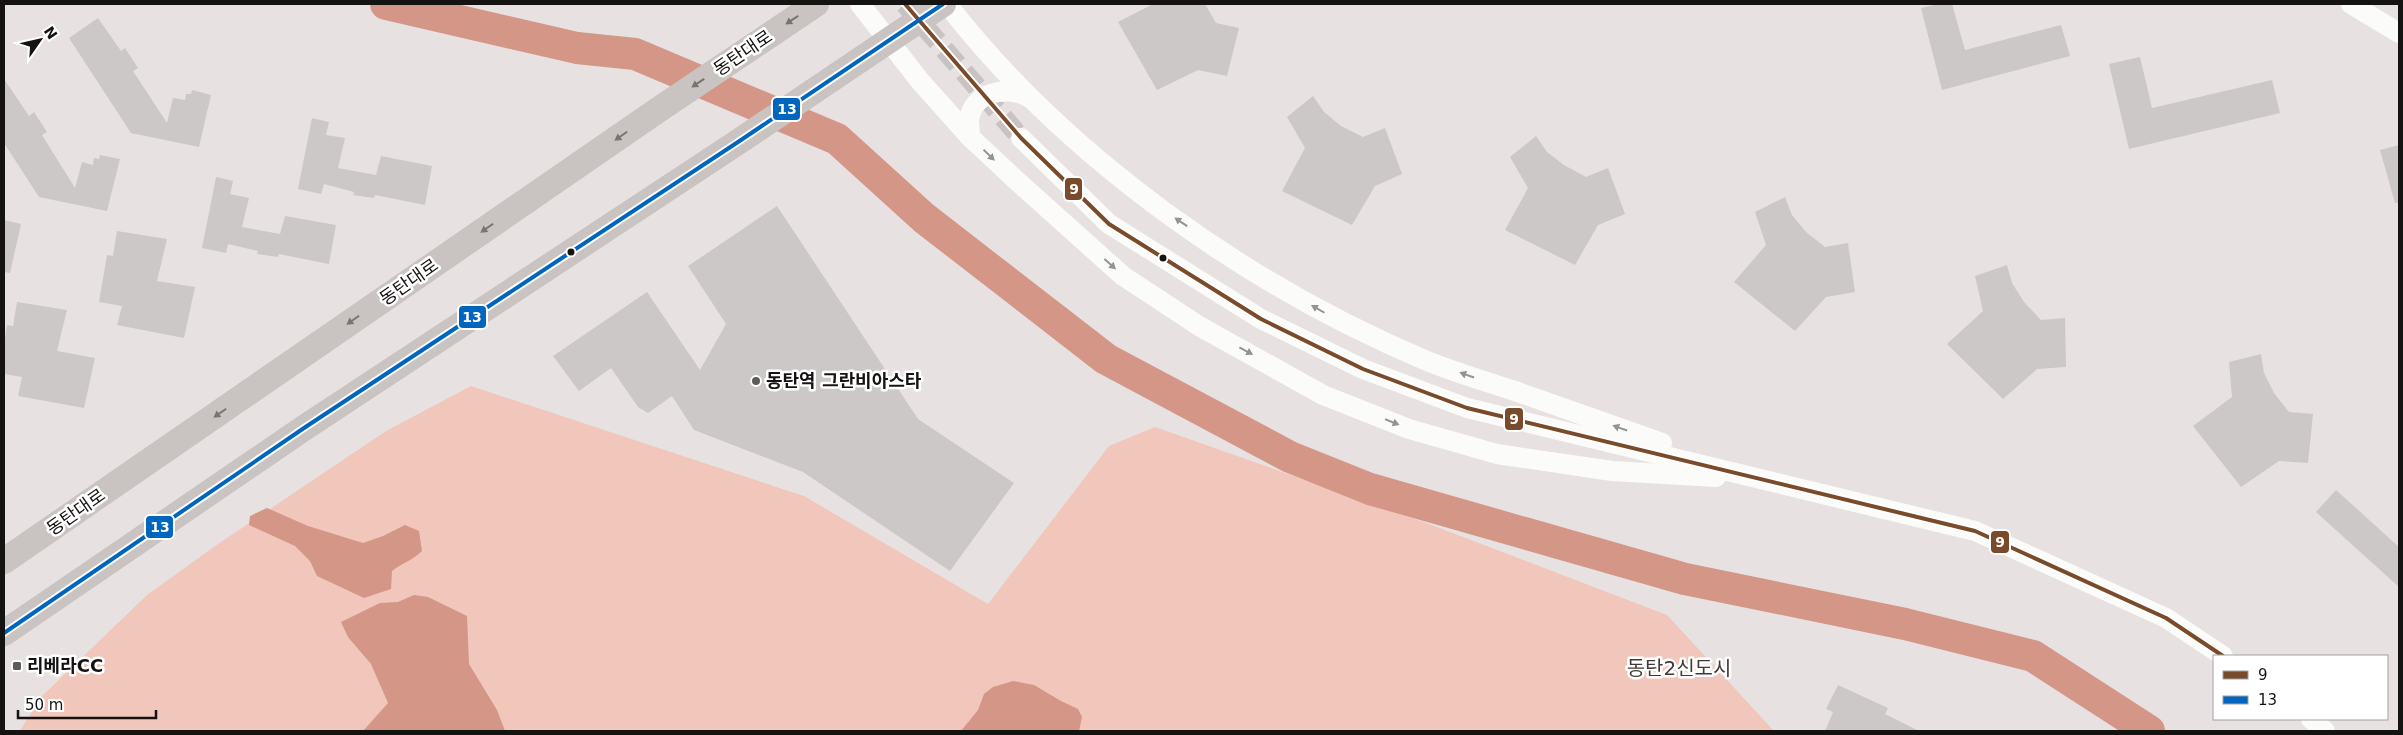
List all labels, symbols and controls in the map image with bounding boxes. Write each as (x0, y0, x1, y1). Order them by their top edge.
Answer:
north arrow (15, 15, 65, 65)
one-way arrow (785, 15, 798, 25)
text: N (41, 23, 61, 42)
street label: 동탄대로 (709, 25, 776, 80)
one-way arrow (691, 78, 705, 88)
line badge: 13 (772, 97, 801, 121)
text: 13 (777, 101, 797, 117)
one-way arrow (614, 131, 627, 141)
one-way arrow (983, 149, 995, 161)
line badge: 9 (1064, 177, 1083, 201)
text: 9 (1069, 181, 1079, 197)
one-way arrow (1174, 217, 1188, 227)
one-way arrow (480, 223, 494, 233)
unlabelled marker (566, 247, 576, 257)
unlabelled marker (1158, 253, 1168, 263)
street label: 동탄대로 (376, 254, 442, 309)
one-way arrow (1103, 258, 1115, 270)
line badge: 13 (458, 305, 487, 329)
one-way arrow (1311, 305, 1325, 314)
text: 13 (462, 309, 482, 325)
one-way arrow (346, 316, 360, 325)
one-way arrow (1239, 347, 1253, 356)
place label: 동탄역 그란비아스타 (766, 370, 922, 391)
one-way arrow (1459, 371, 1474, 378)
marker: 동탄역 그란비아스타 (750, 375, 762, 387)
line badge: 9 (1504, 407, 1524, 431)
one-way arrow (213, 408, 226, 418)
text: 9 (1509, 411, 1519, 427)
one-way arrow (1385, 418, 1400, 426)
one-way arrow (1612, 424, 1627, 432)
street label: 동탄대로 (43, 484, 109, 539)
line badge: 13 (145, 515, 174, 539)
text: 13 (150, 519, 170, 535)
line badge: 9 (1990, 530, 2010, 554)
text: 9 (1995, 534, 2005, 550)
place label: 리베라CC (27, 655, 103, 676)
legend (2213, 655, 2388, 720)
district label: 동탄2신도시 (1627, 656, 1731, 680)
marker: 리베라CC (11, 660, 23, 672)
text: 9 (2258, 666, 2268, 684)
scale bar (18, 688, 155, 720)
text: 13 (2258, 691, 2277, 709)
text: 50 m (25, 696, 63, 714)

